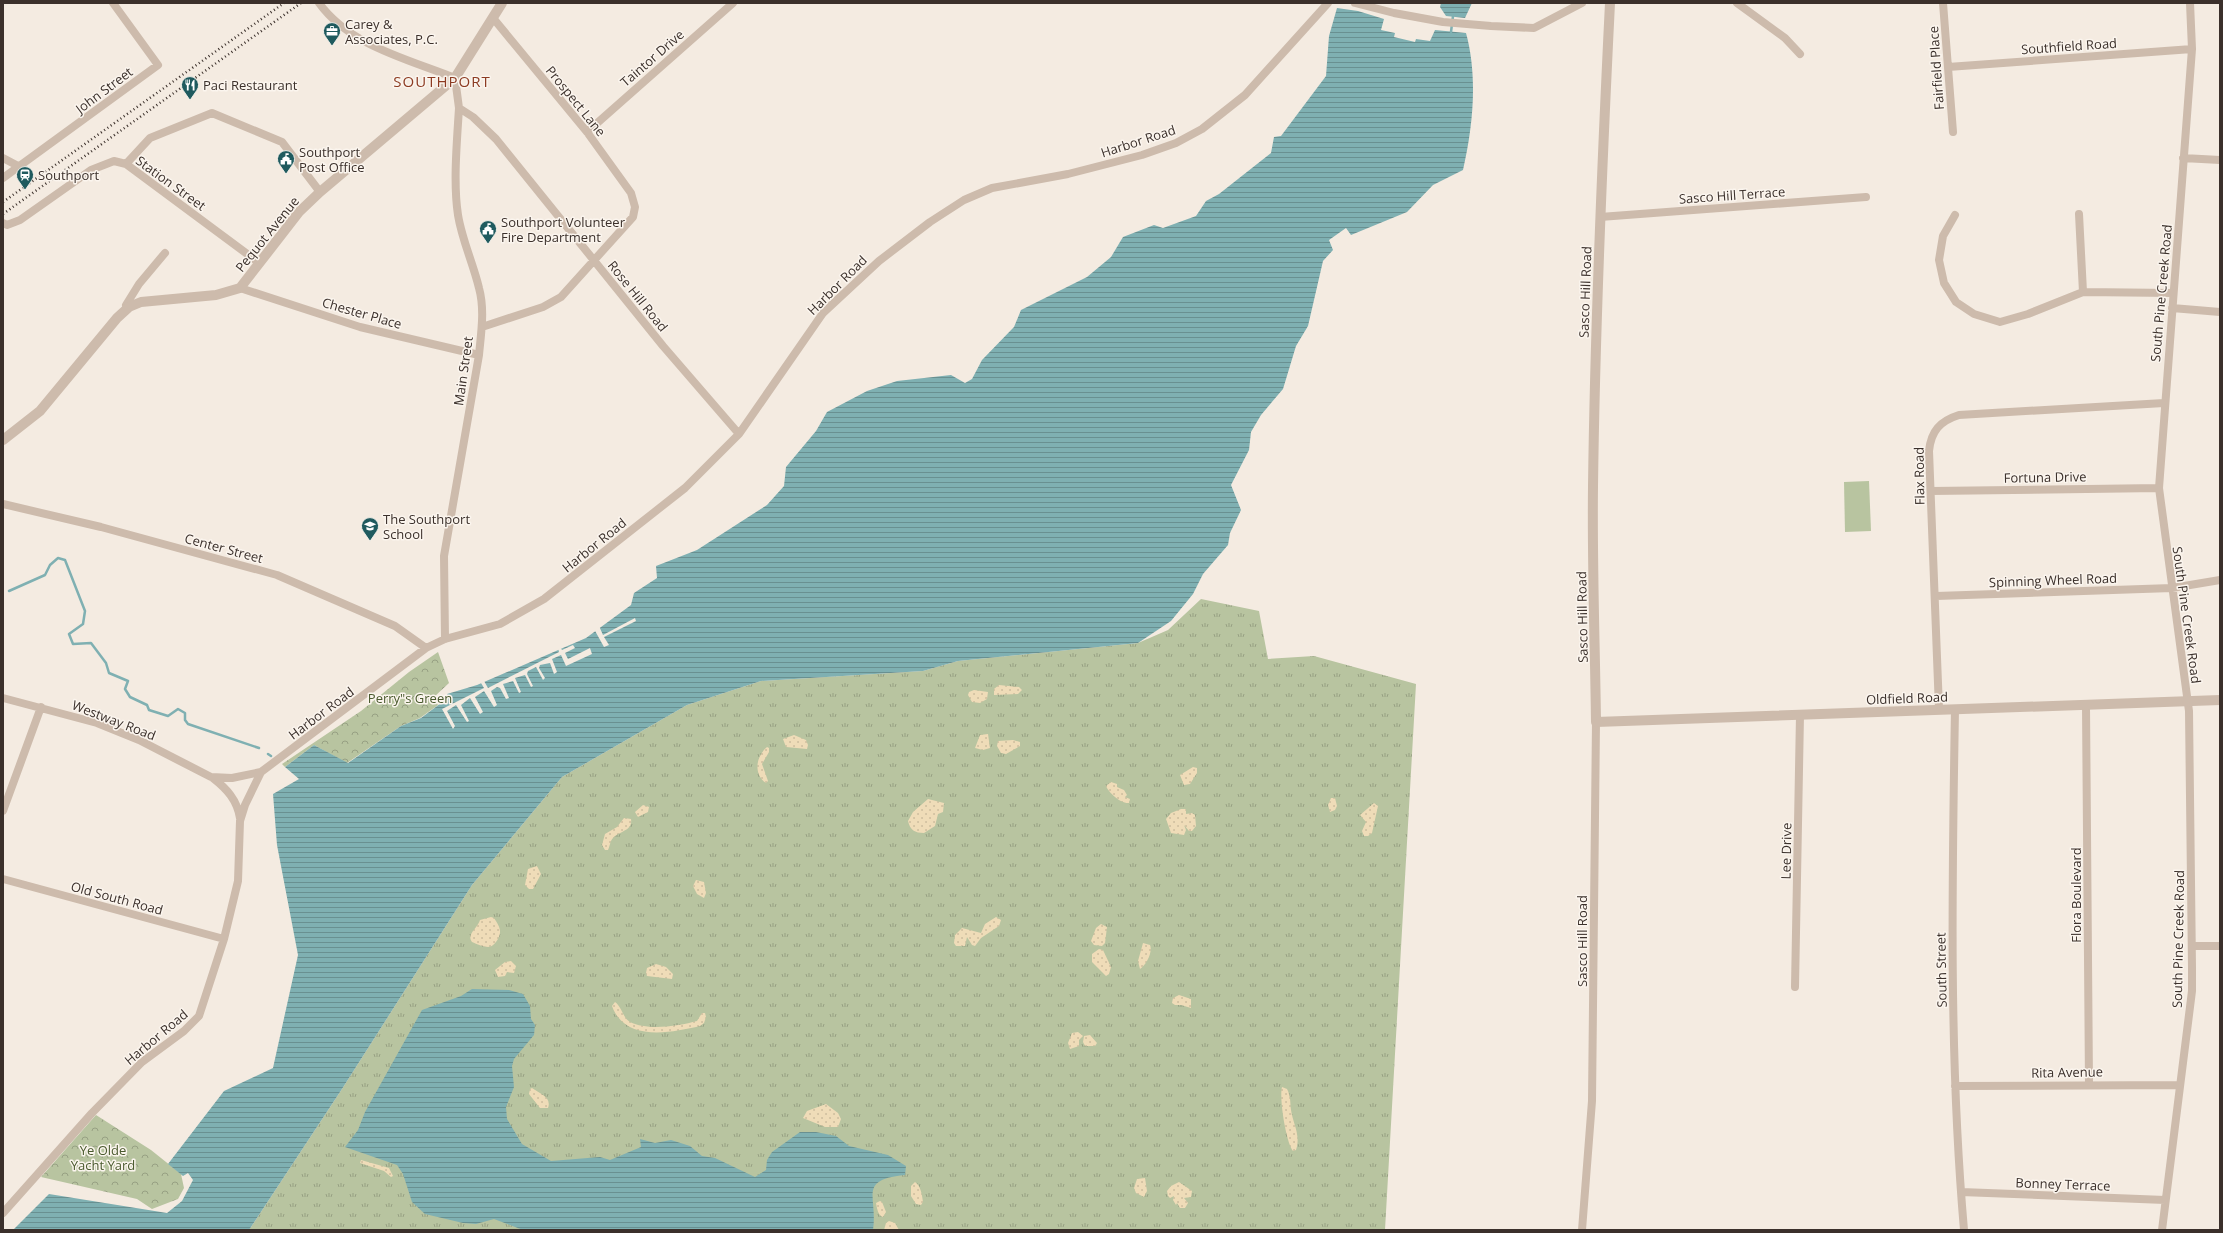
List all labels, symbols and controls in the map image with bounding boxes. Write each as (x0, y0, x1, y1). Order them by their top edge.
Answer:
place label: Carey & Associates, P.C. (345, 15, 438, 48)
office icon: Carey & Associates, P.C. (322, 21, 342, 46)
street label: Taintor Drive (616, 25, 688, 91)
street label: Fairfield Place (1924, 25, 1948, 111)
street label: Southfield Road (2020, 34, 2118, 58)
street label: John Street (70, 62, 136, 119)
street label: Prospect Lane (542, 62, 610, 140)
district label: SOUTHPORT (393, 71, 491, 91)
restaurant icon: Paci Restaurant (180, 75, 200, 100)
place label: Paci Restaurant (203, 76, 298, 94)
street label: Harbor Road (1098, 120, 1178, 162)
place label: Southport Post Office (299, 143, 365, 176)
public building icon: Southport Post Office (276, 149, 296, 174)
street label: Station Street (132, 152, 210, 215)
station icon: Southport (15, 165, 35, 190)
place label: Southport (38, 166, 100, 184)
street label: Sasco Hill Terrace (1678, 182, 1786, 208)
street label: Pequot Avenue (231, 193, 303, 275)
place label: Southport Volunteer Fire Department (501, 213, 626, 246)
public building icon: Southport Volunteer Fire Department (478, 219, 498, 244)
street label: South Pine Creek Road (2146, 223, 2176, 363)
street label: Sasco Hill Road (1574, 246, 1596, 338)
street label: Harbor Road (803, 251, 871, 319)
street label: Rose Hill Road (604, 257, 672, 335)
street label: Chester Place (320, 293, 404, 333)
street label: Main Street (449, 335, 477, 407)
street label: Flax Road (1909, 447, 1929, 505)
street label: Fortuna Drive (2003, 467, 2087, 487)
place label: The Southport School (383, 510, 470, 543)
street label: Harbor Road (558, 514, 630, 576)
school or university icon: The Southport School (360, 516, 380, 541)
street label: Center Street (183, 529, 266, 567)
street label: South Pine Creek Road (2168, 545, 2206, 685)
street label: Spinning Wheel Road (1989, 569, 2117, 591)
street label: Sasco Hill Road (1572, 571, 1592, 663)
street label: Harbor Road (285, 682, 357, 744)
street label: Oldfield Road (1866, 688, 1948, 708)
park label: Perry"s Green (368, 689, 452, 707)
street label: Westway Road (70, 696, 158, 744)
street label: Lee Drive (1777, 823, 1795, 879)
street label: Flora Boulevard (2067, 847, 2085, 943)
street label: South Pine Creek Road (2168, 870, 2188, 1008)
street label: Old South Road (69, 877, 165, 919)
street label: Sasco Hill Road (1573, 895, 1591, 987)
street label: South Street (1931, 932, 1951, 1008)
street label: Harbor Road (120, 1005, 192, 1069)
street label: Rita Avenue (2031, 1062, 2103, 1082)
park label: Ye Olde Yacht Yard (71, 1141, 135, 1174)
street label: Bonney Terrace (2015, 1173, 2111, 1195)

